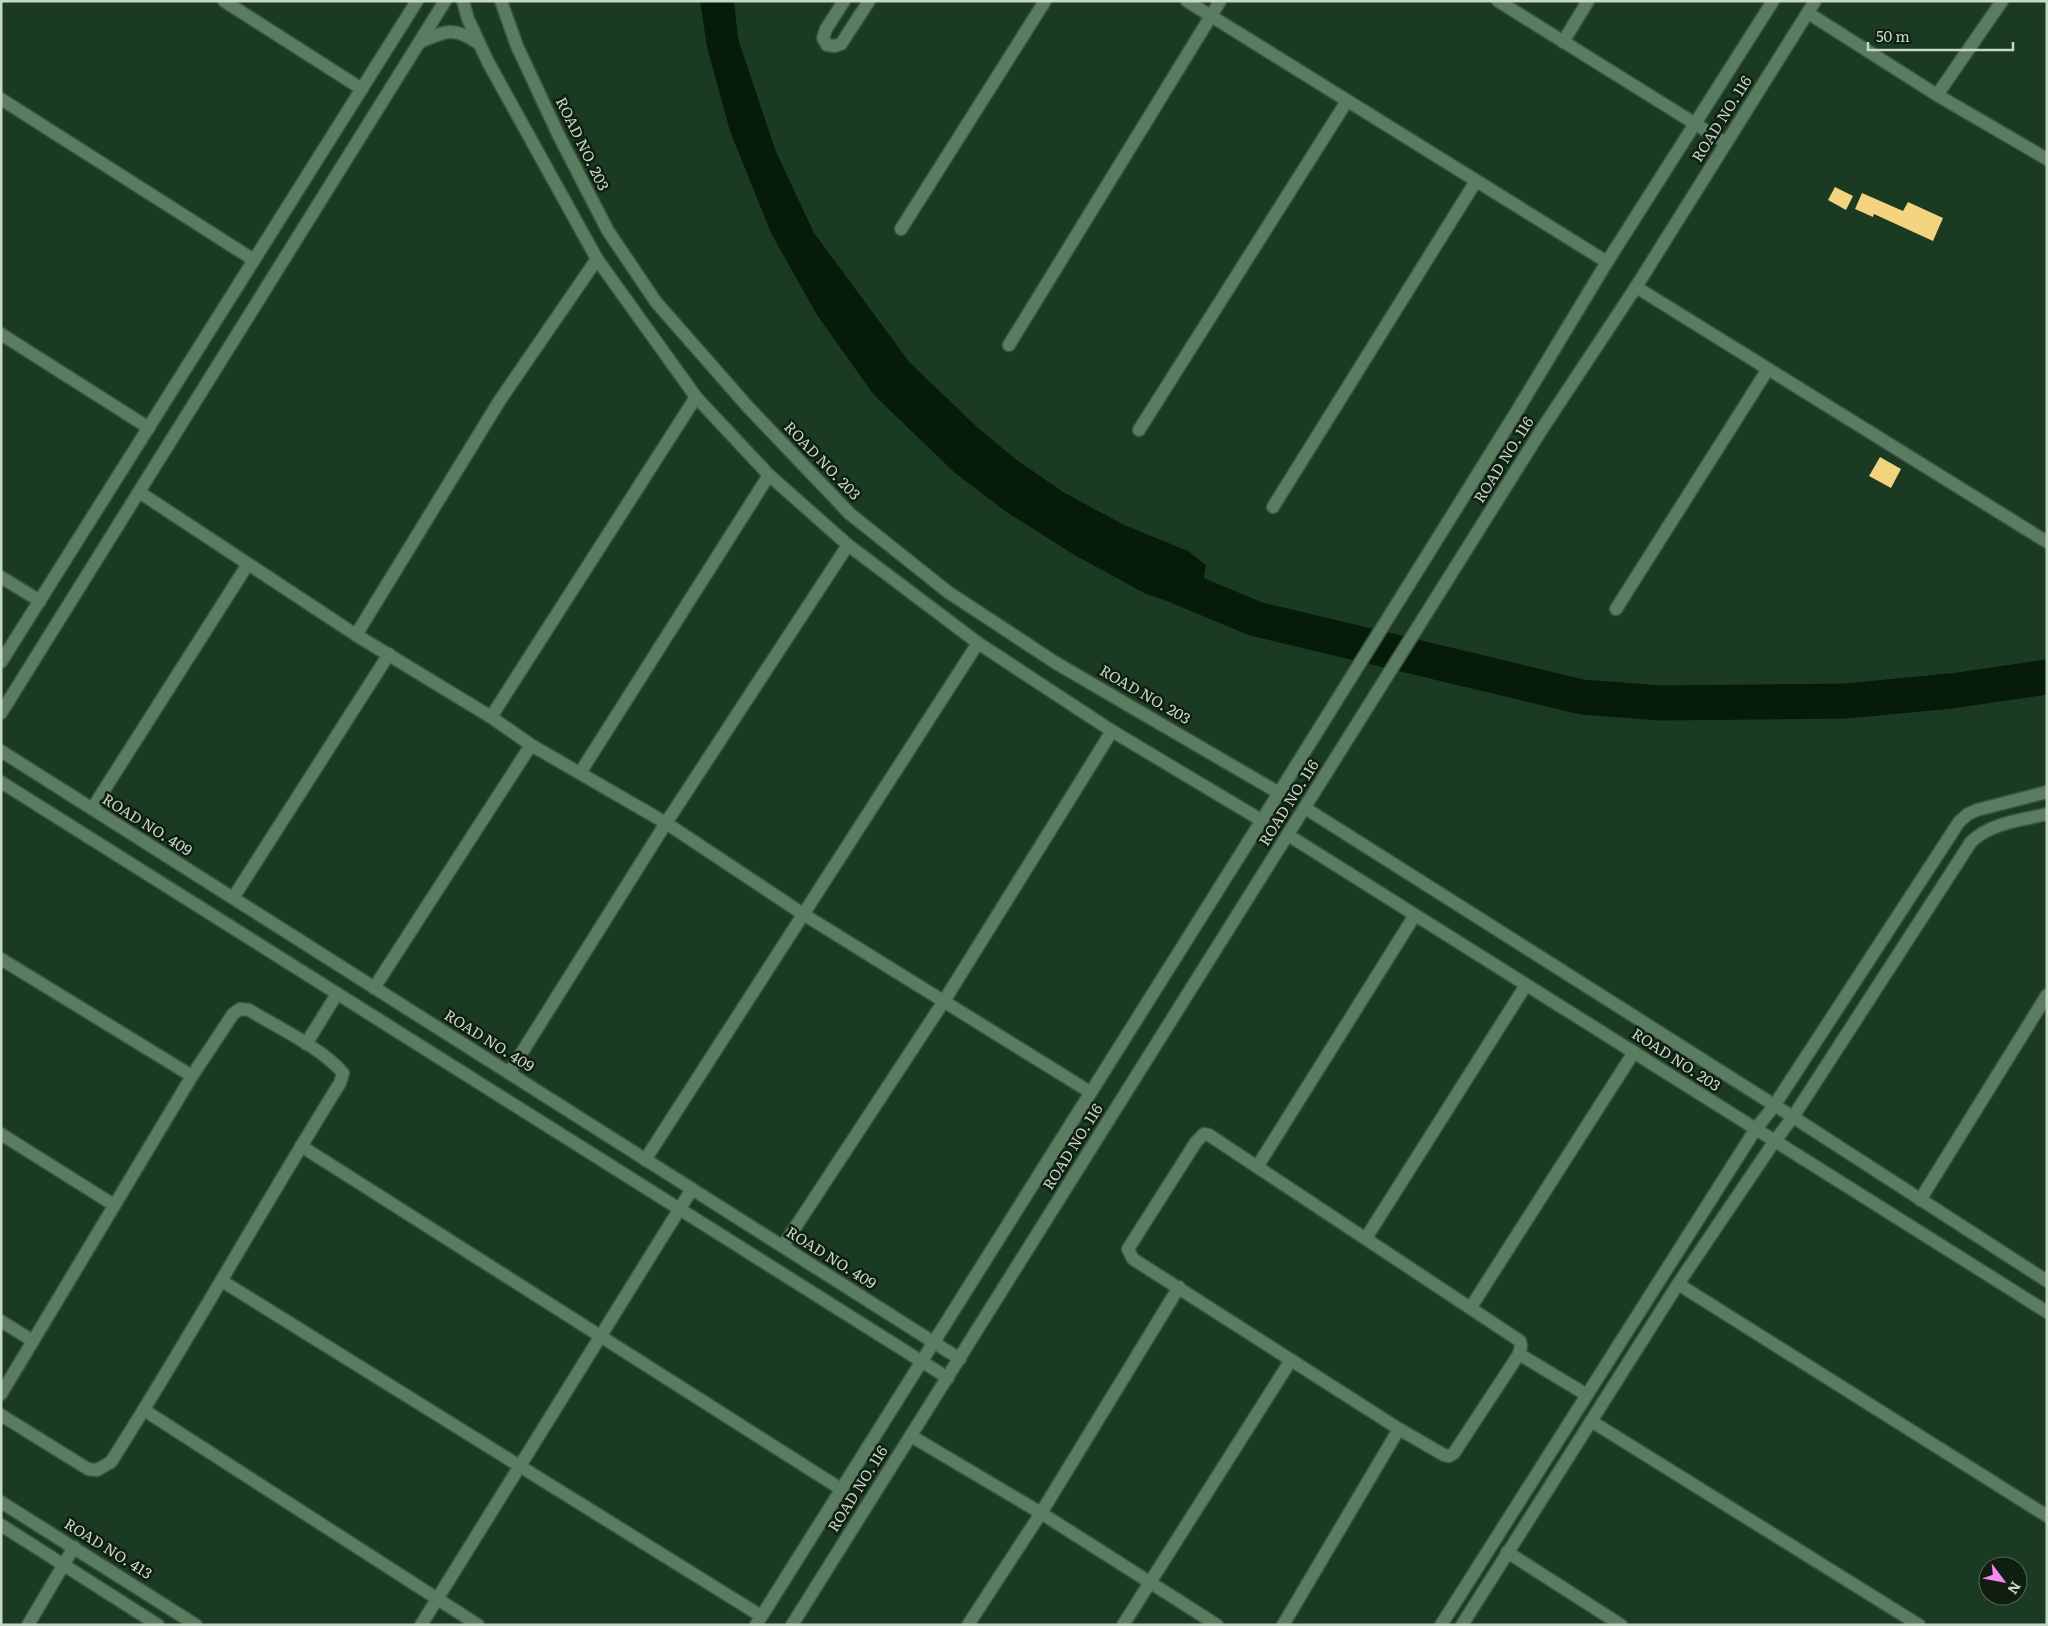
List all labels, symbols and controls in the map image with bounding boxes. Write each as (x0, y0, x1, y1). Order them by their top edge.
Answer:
scale bar (1868, 20, 2013, 52)
text: 50 m (1876, 24, 1910, 47)
street label: ROAD NO. 116 (1685, 71, 1756, 166)
street label: ROAD NO. 203 (551, 93, 616, 194)
street label: ROAD NO. 116 (1467, 412, 1538, 507)
street label: ROAD NO. 203 (779, 415, 867, 505)
street label: ROAD NO. 203 (1096, 658, 1196, 729)
street label: ROAD NO. 116 (1252, 755, 1323, 850)
street label: ROAD NO. 409 (98, 787, 197, 861)
street label: ROAD NO. 409 (440, 1003, 539, 1077)
street label: ROAD NO. 203 (1628, 1021, 1726, 1096)
street label: ROAD NO. 116 (1036, 1099, 1107, 1194)
street label: ROAD NO. 409 (782, 1220, 881, 1294)
street label: ROAD NO. 116 (821, 1441, 892, 1536)
street label: ROAD NO. 413 (60, 1511, 157, 1584)
north arrow (1978, 1556, 2028, 1606)
text: N (2003, 1578, 2026, 1599)

